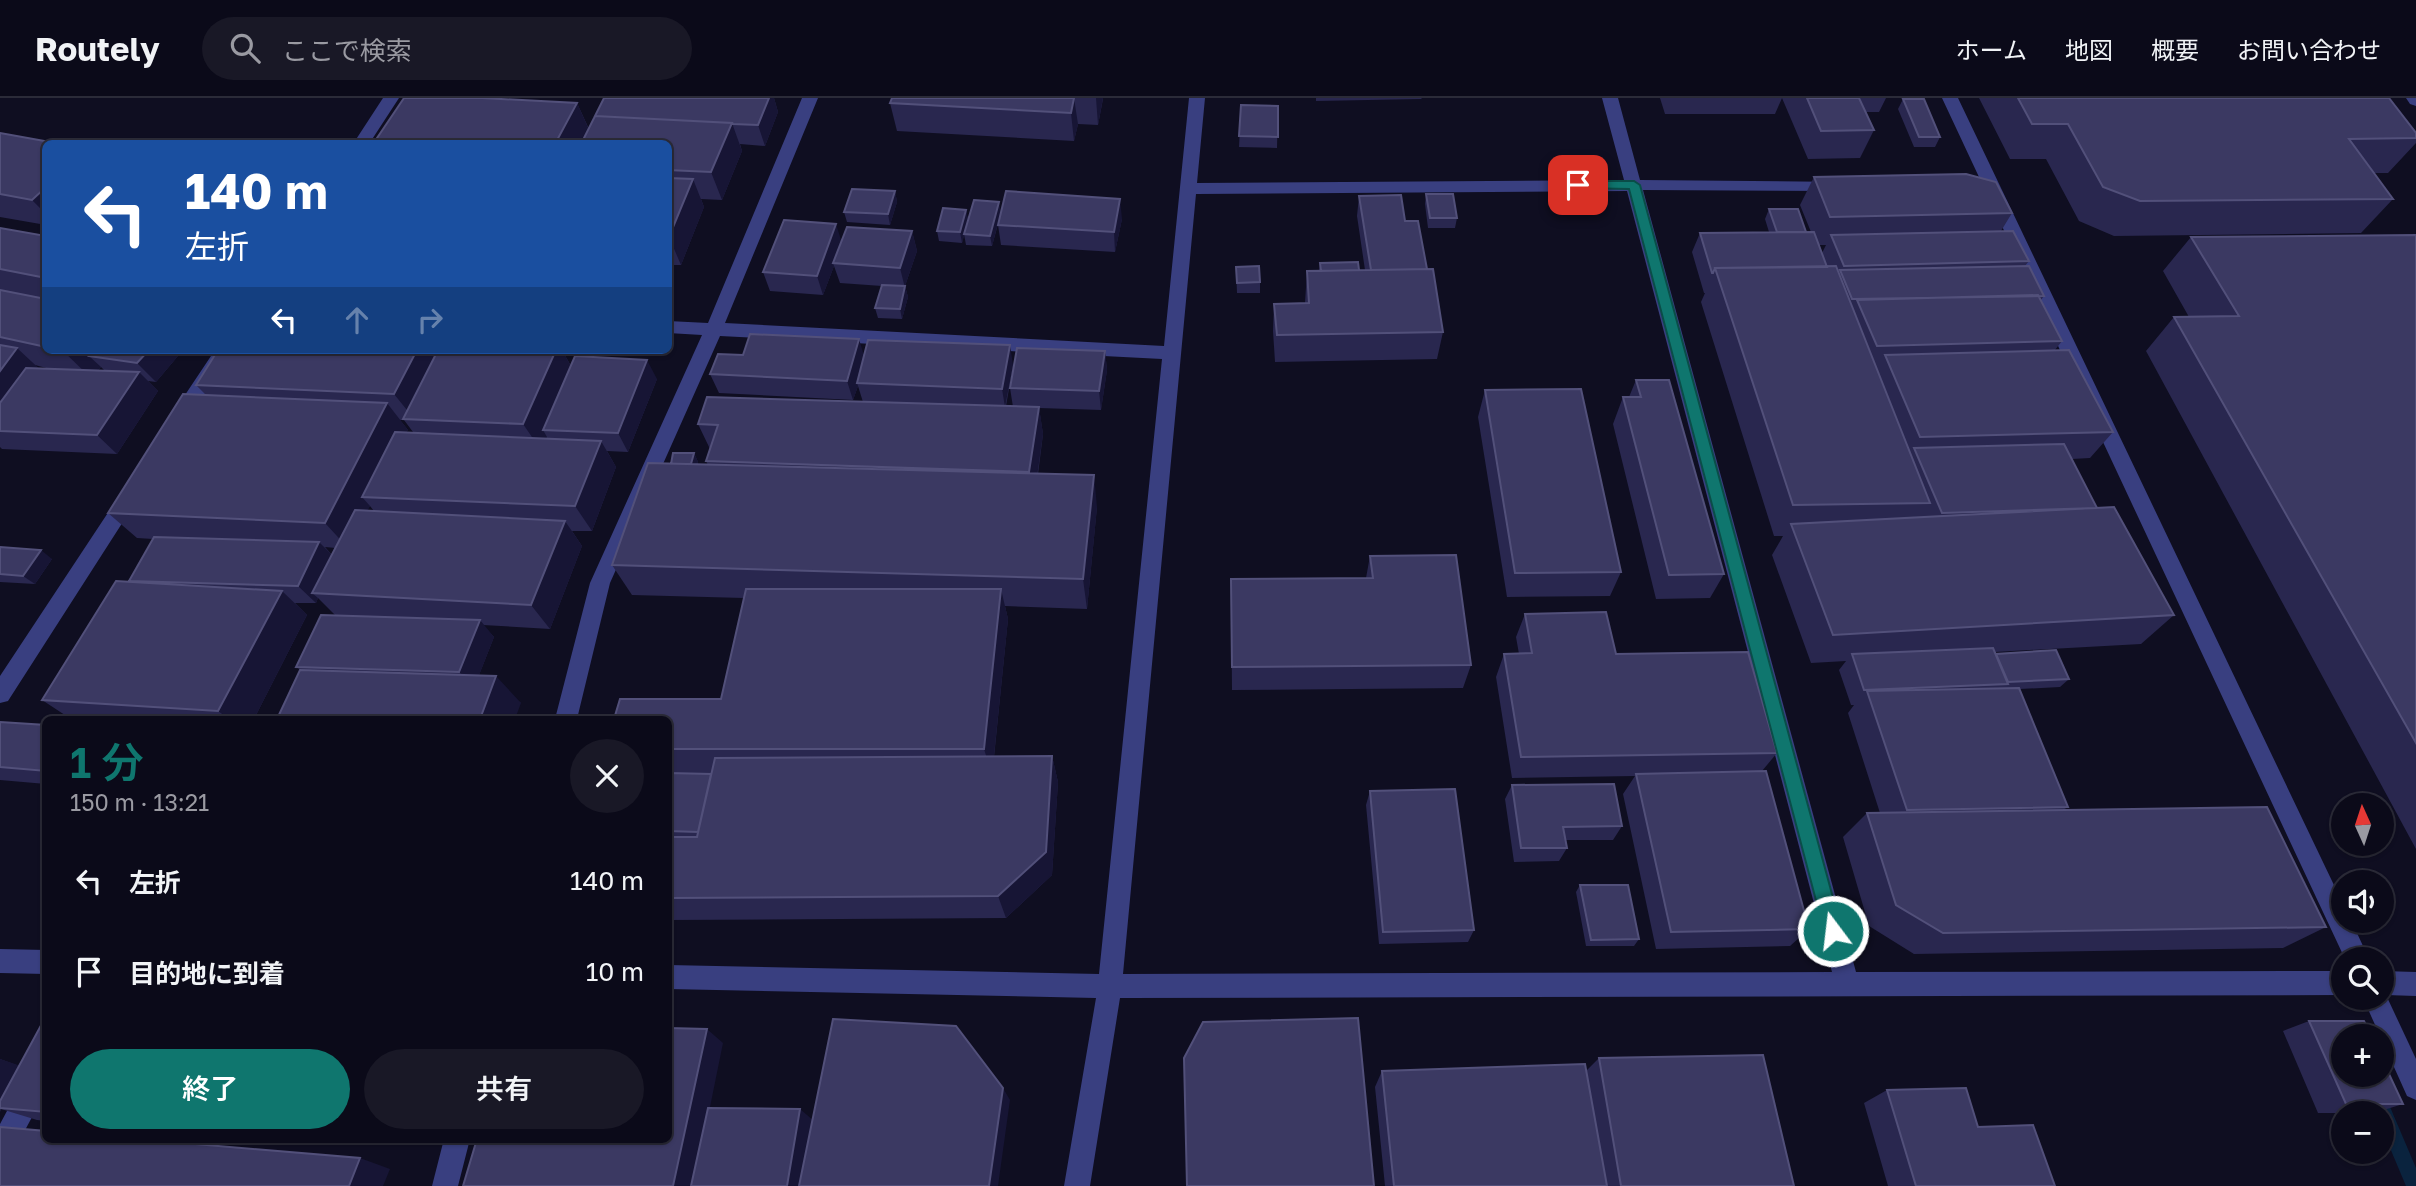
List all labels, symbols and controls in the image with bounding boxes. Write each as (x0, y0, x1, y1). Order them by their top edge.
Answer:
search box (202, 17, 692, 80)
text: Routely (35, 29, 160, 68)
icon: search (226, 29, 264, 67)
text: ここで検索 (282, 35, 412, 66)
text: ホーム (1956, 35, 2027, 64)
text: 地図 (2065, 35, 2113, 64)
text: 概要 (2151, 35, 2199, 64)
text: お問い合わせ (2237, 35, 2381, 64)
pin (1548, 155, 1608, 215)
text: 140 m (185, 161, 328, 220)
icon: arrive (1559, 166, 1597, 204)
icon: left (70, 168, 161, 259)
text: 左折 (185, 227, 249, 265)
icon: left (265, 301, 303, 339)
icon: ahead (338, 301, 376, 339)
icon: right (411, 301, 449, 339)
text: 1 分 (70, 737, 144, 787)
button: close (570, 739, 644, 813)
text: 150 m · 13:21 (70, 788, 209, 816)
north arrow (2331, 793, 2394, 856)
map controls (2331, 793, 2394, 1164)
icon: left (70, 862, 108, 900)
text: 140 m (570, 865, 644, 896)
text: 左折 (129, 867, 181, 898)
button: sound (2331, 870, 2394, 933)
position arrow (1796, 894, 1870, 968)
button: search (2331, 947, 2394, 1010)
icon: arrive (70, 953, 108, 991)
text: 10 m (586, 956, 644, 987)
text: 目的地に到着 (129, 958, 285, 989)
button: + (2331, 1024, 2394, 1087)
button: 終了 (70, 1049, 350, 1129)
button: 共有 (364, 1049, 644, 1129)
button: − (2331, 1101, 2394, 1164)

